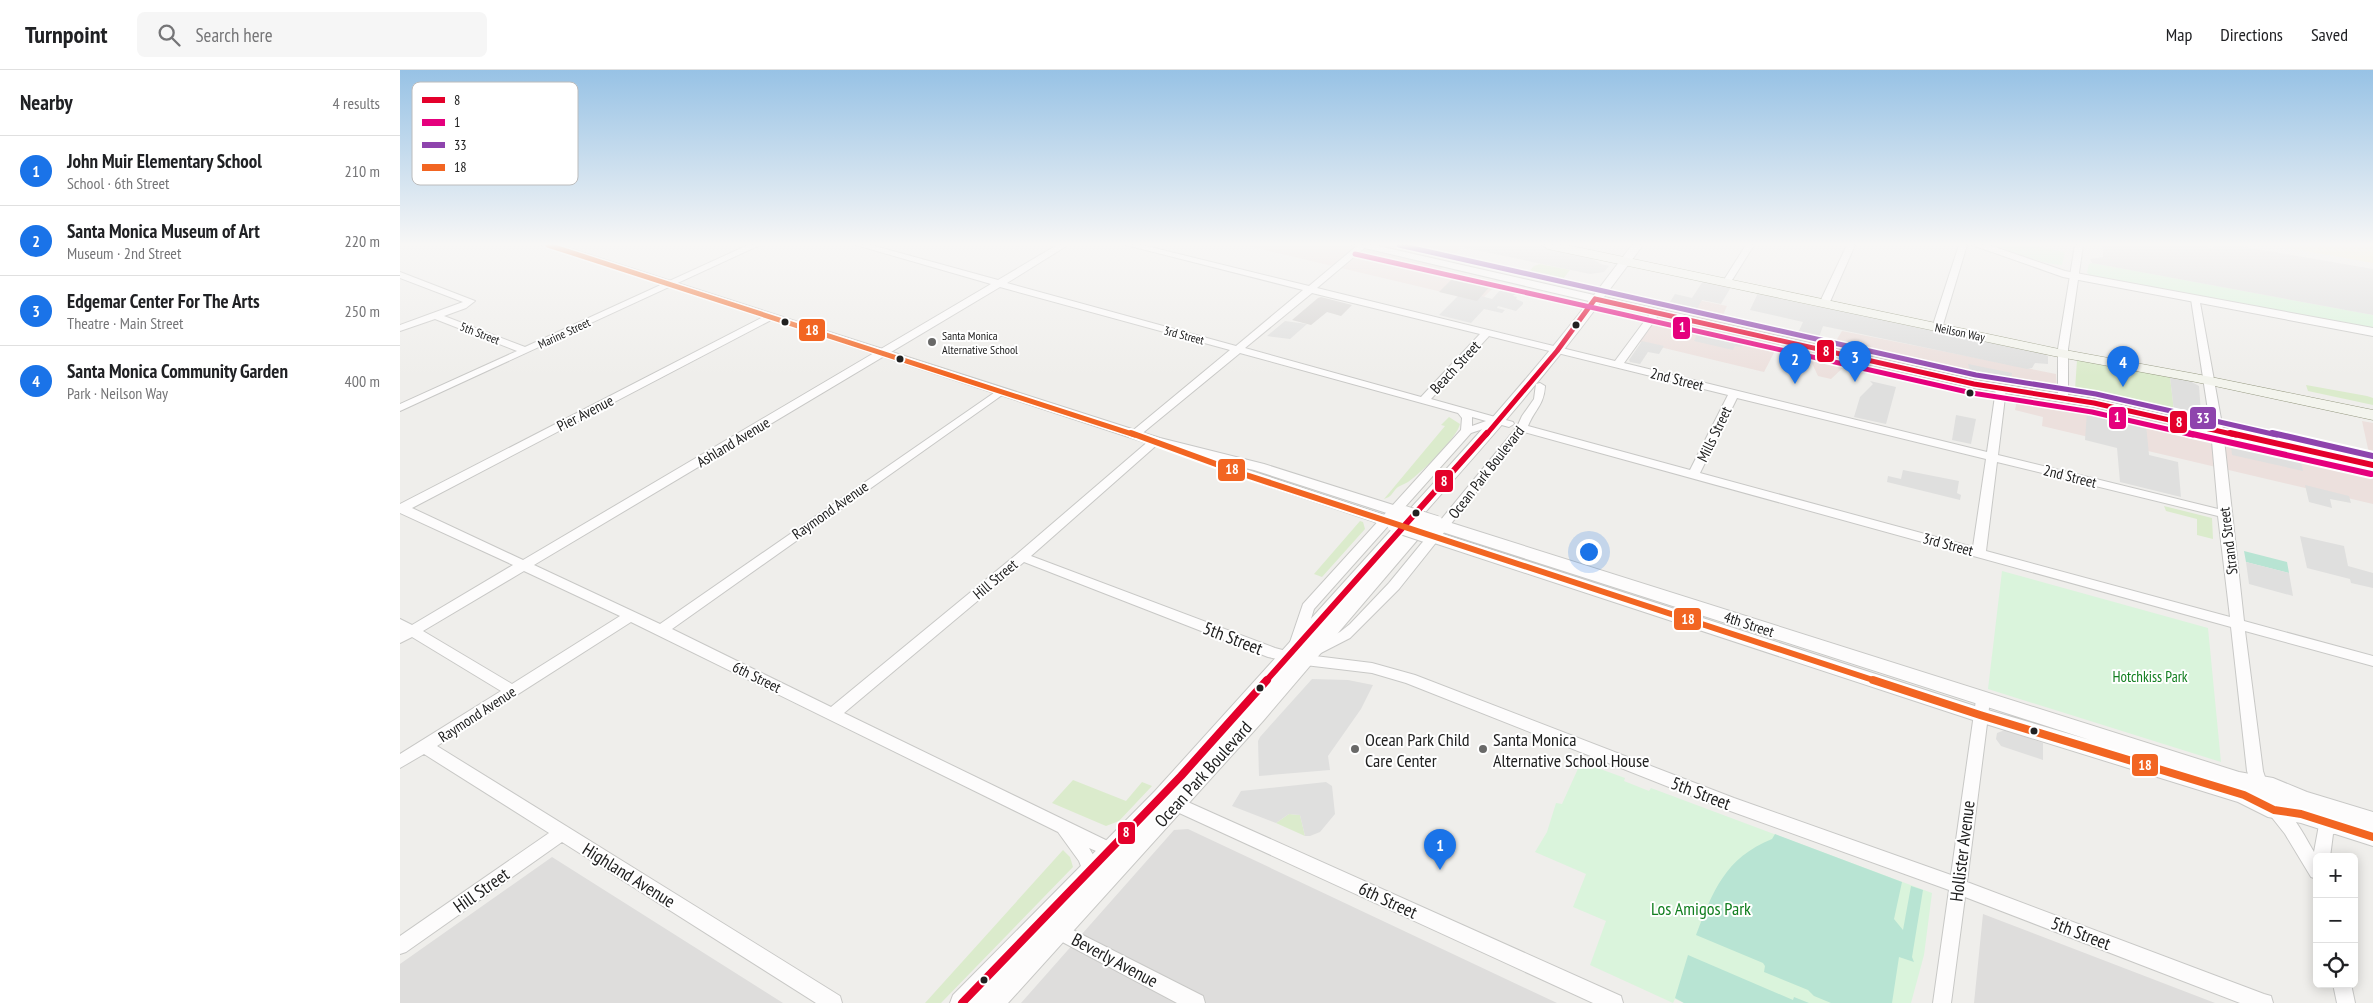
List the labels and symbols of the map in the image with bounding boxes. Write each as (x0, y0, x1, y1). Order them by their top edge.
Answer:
legend (412, 82, 578, 185)
text: 8 (454, 91, 460, 109)
text: 1 (454, 113, 460, 131)
text: 33 (454, 136, 467, 154)
text: 18 (454, 158, 467, 176)
street label: Marine Street (535, 314, 593, 352)
line badge: 1 (1672, 316, 1691, 340)
unlabelled marker (780, 317, 790, 327)
line badge: 18 (798, 318, 826, 342)
text: 1 (1679, 318, 1685, 336)
street label: 5th Street (458, 319, 503, 348)
street label: Neilson Way (1934, 319, 1987, 345)
unlabelled marker (1571, 320, 1581, 330)
text: 18 (805, 321, 819, 339)
street label: 3rd Street (1162, 322, 1207, 348)
place label: Santa Monica Alternative School (942, 328, 1018, 357)
marker: Santa Monica Alternative School (926, 336, 938, 348)
street label: Beach Street (1426, 337, 1484, 397)
line badge: 8 (1816, 339, 1835, 363)
pin: 3 (1839, 341, 1871, 382)
text: 8 (1823, 342, 1829, 360)
pin: 2 (1779, 343, 1811, 384)
pin: 4 (2107, 346, 2139, 387)
unlabelled marker (895, 354, 905, 364)
street label: 2nd Street (1648, 363, 1706, 395)
unlabelled marker (1965, 388, 1975, 398)
street label: Pier Avenue (553, 391, 617, 435)
street label: Mills Street (1693, 403, 1735, 465)
line badge: 1 (2108, 406, 2127, 430)
line badge: 33 (2189, 406, 2217, 430)
text: 1 (2114, 408, 2120, 426)
text: 33 (2196, 409, 2210, 427)
line badge: 8 (2169, 410, 2188, 434)
street label: Ashland Avenue (693, 413, 773, 471)
text: 8 (2176, 413, 2182, 431)
street label: Ocean Park Boulevard (1444, 422, 1528, 522)
line badge: 18 (1217, 458, 1246, 482)
text: 18 (1225, 460, 1239, 478)
street label: 2nd Street (2041, 460, 2099, 492)
line badge: 8 (1434, 469, 1454, 493)
text: 8 (1441, 472, 1447, 490)
street label: Raymond Avenue (788, 477, 872, 543)
street label: Strand Street (2214, 506, 2242, 576)
unlabelled marker (1411, 508, 1421, 518)
street label: 3rd Street (1921, 528, 1975, 560)
your location (1576, 539, 1602, 565)
street label: Hill Street (969, 555, 1021, 603)
line badge: 18 (1673, 607, 1702, 631)
street label: 4th Street (1721, 607, 1777, 641)
text: 18 (1681, 610, 1695, 628)
street label: 5th Street (1200, 616, 1266, 660)
street label: 6th Street (730, 657, 784, 697)
park label: Hotchkiss Park (2112, 667, 2188, 686)
street label: Raymond Avenue (435, 682, 519, 746)
unlabelled marker (1255, 683, 1265, 693)
street label: Ocean Park Boulevard (1149, 716, 1257, 832)
unlabelled marker (2029, 726, 2039, 736)
place label: Ocean Park Child Care Center (1365, 728, 1470, 772)
place label: Santa Monica Alternative School House (1493, 728, 1649, 772)
marker: Ocean Park Child Care Center (1349, 743, 1361, 755)
marker: Santa Monica Alternative School House (1477, 743, 1489, 755)
line badge: 18 (2131, 753, 2159, 777)
text: 18 (2138, 756, 2152, 774)
street label: 5th Street (1668, 771, 1734, 815)
street label: Hollister Avenue (1944, 799, 1980, 903)
line badge: 8 (1117, 821, 1136, 845)
text: 8 (1123, 823, 1129, 841)
pin: 1 (1424, 829, 1456, 870)
street label: Highland Avenue (578, 837, 680, 913)
street label: Hill Street (449, 862, 513, 917)
street label: 6th Street (1355, 876, 1421, 924)
park label: Los Amigos Park (1651, 897, 1751, 920)
street label: 5th Street (2048, 911, 2114, 955)
street label: Beverly Avenue (1068, 928, 1162, 992)
unlabelled marker (979, 975, 989, 985)

